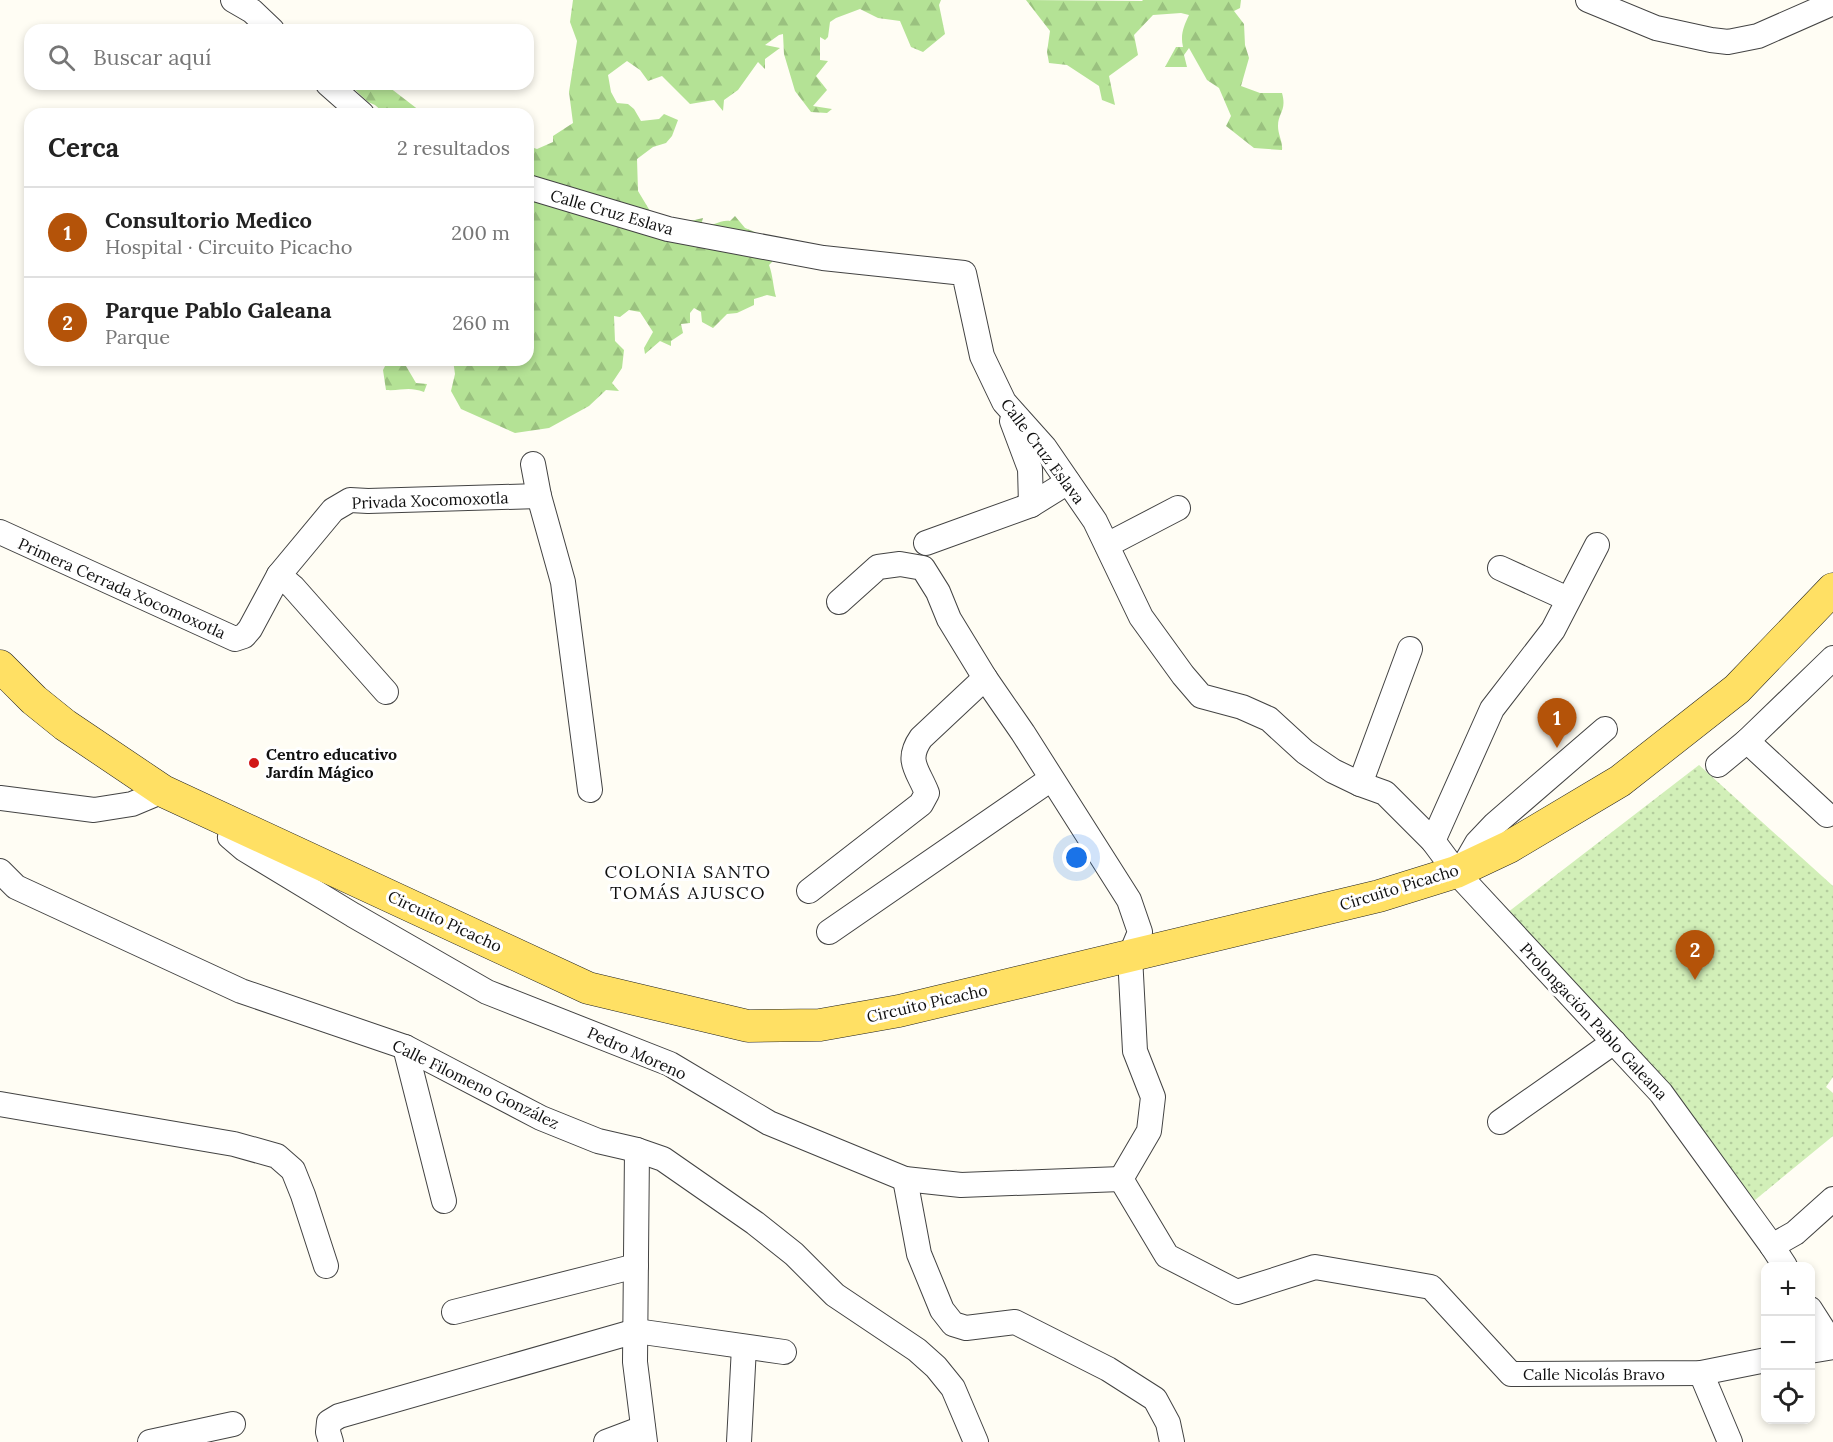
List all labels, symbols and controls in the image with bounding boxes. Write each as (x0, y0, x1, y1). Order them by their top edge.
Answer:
search box (24, 24, 534, 90)
icon: search (45, 41, 78, 74)
text: Buscar aquí (93, 43, 211, 71)
text: Cerca (48, 131, 119, 164)
text: 2 resultados (397, 135, 510, 160)
street label: Calle Cruz Eslava (548, 185, 676, 239)
text: Consultorio Medico (105, 206, 312, 234)
text: 1 (63, 220, 72, 245)
text: 200 m (451, 220, 510, 245)
text: Hospital · Circuito Picacho (105, 234, 352, 259)
text: Parque Pablo Galeana (105, 296, 331, 324)
text: 2 (62, 310, 73, 335)
text: 260 m (452, 310, 510, 335)
text: Parque (105, 324, 170, 349)
street label: Calle Cruz Eslava (997, 394, 1089, 508)
street label: Privada Xocomoxotla (351, 487, 509, 513)
street label: Primera Cerrada Xocomoxotla (15, 533, 229, 643)
pin: 1 (1538, 698, 1576, 748)
place label: Centro educativo Jardín Mágico (266, 744, 397, 782)
marker: Centro educativo Jardín Mágico (247, 756, 261, 770)
your location (1062, 843, 1091, 872)
street label: Circuito Picacho (1337, 859, 1461, 915)
district label: COLONIA SANTO TOMÁS AJUSCO (604, 860, 772, 904)
street label: Circuito Picacho (385, 886, 505, 956)
pin: 2 (1676, 930, 1714, 980)
street label: Prolongación Pablo Galeana (1516, 938, 1672, 1104)
street label: Circuito Picacho (865, 979, 989, 1027)
street label: Pedro Moreno (584, 1022, 690, 1084)
street label: Calle Filomeno González (389, 1035, 563, 1133)
map controls (1761, 1262, 1815, 1424)
button: + (1761, 1262, 1815, 1316)
button: − (1761, 1316, 1815, 1370)
street label: Calle Nicolás Bravo (1523, 1364, 1665, 1384)
button: locate (1761, 1370, 1815, 1424)

